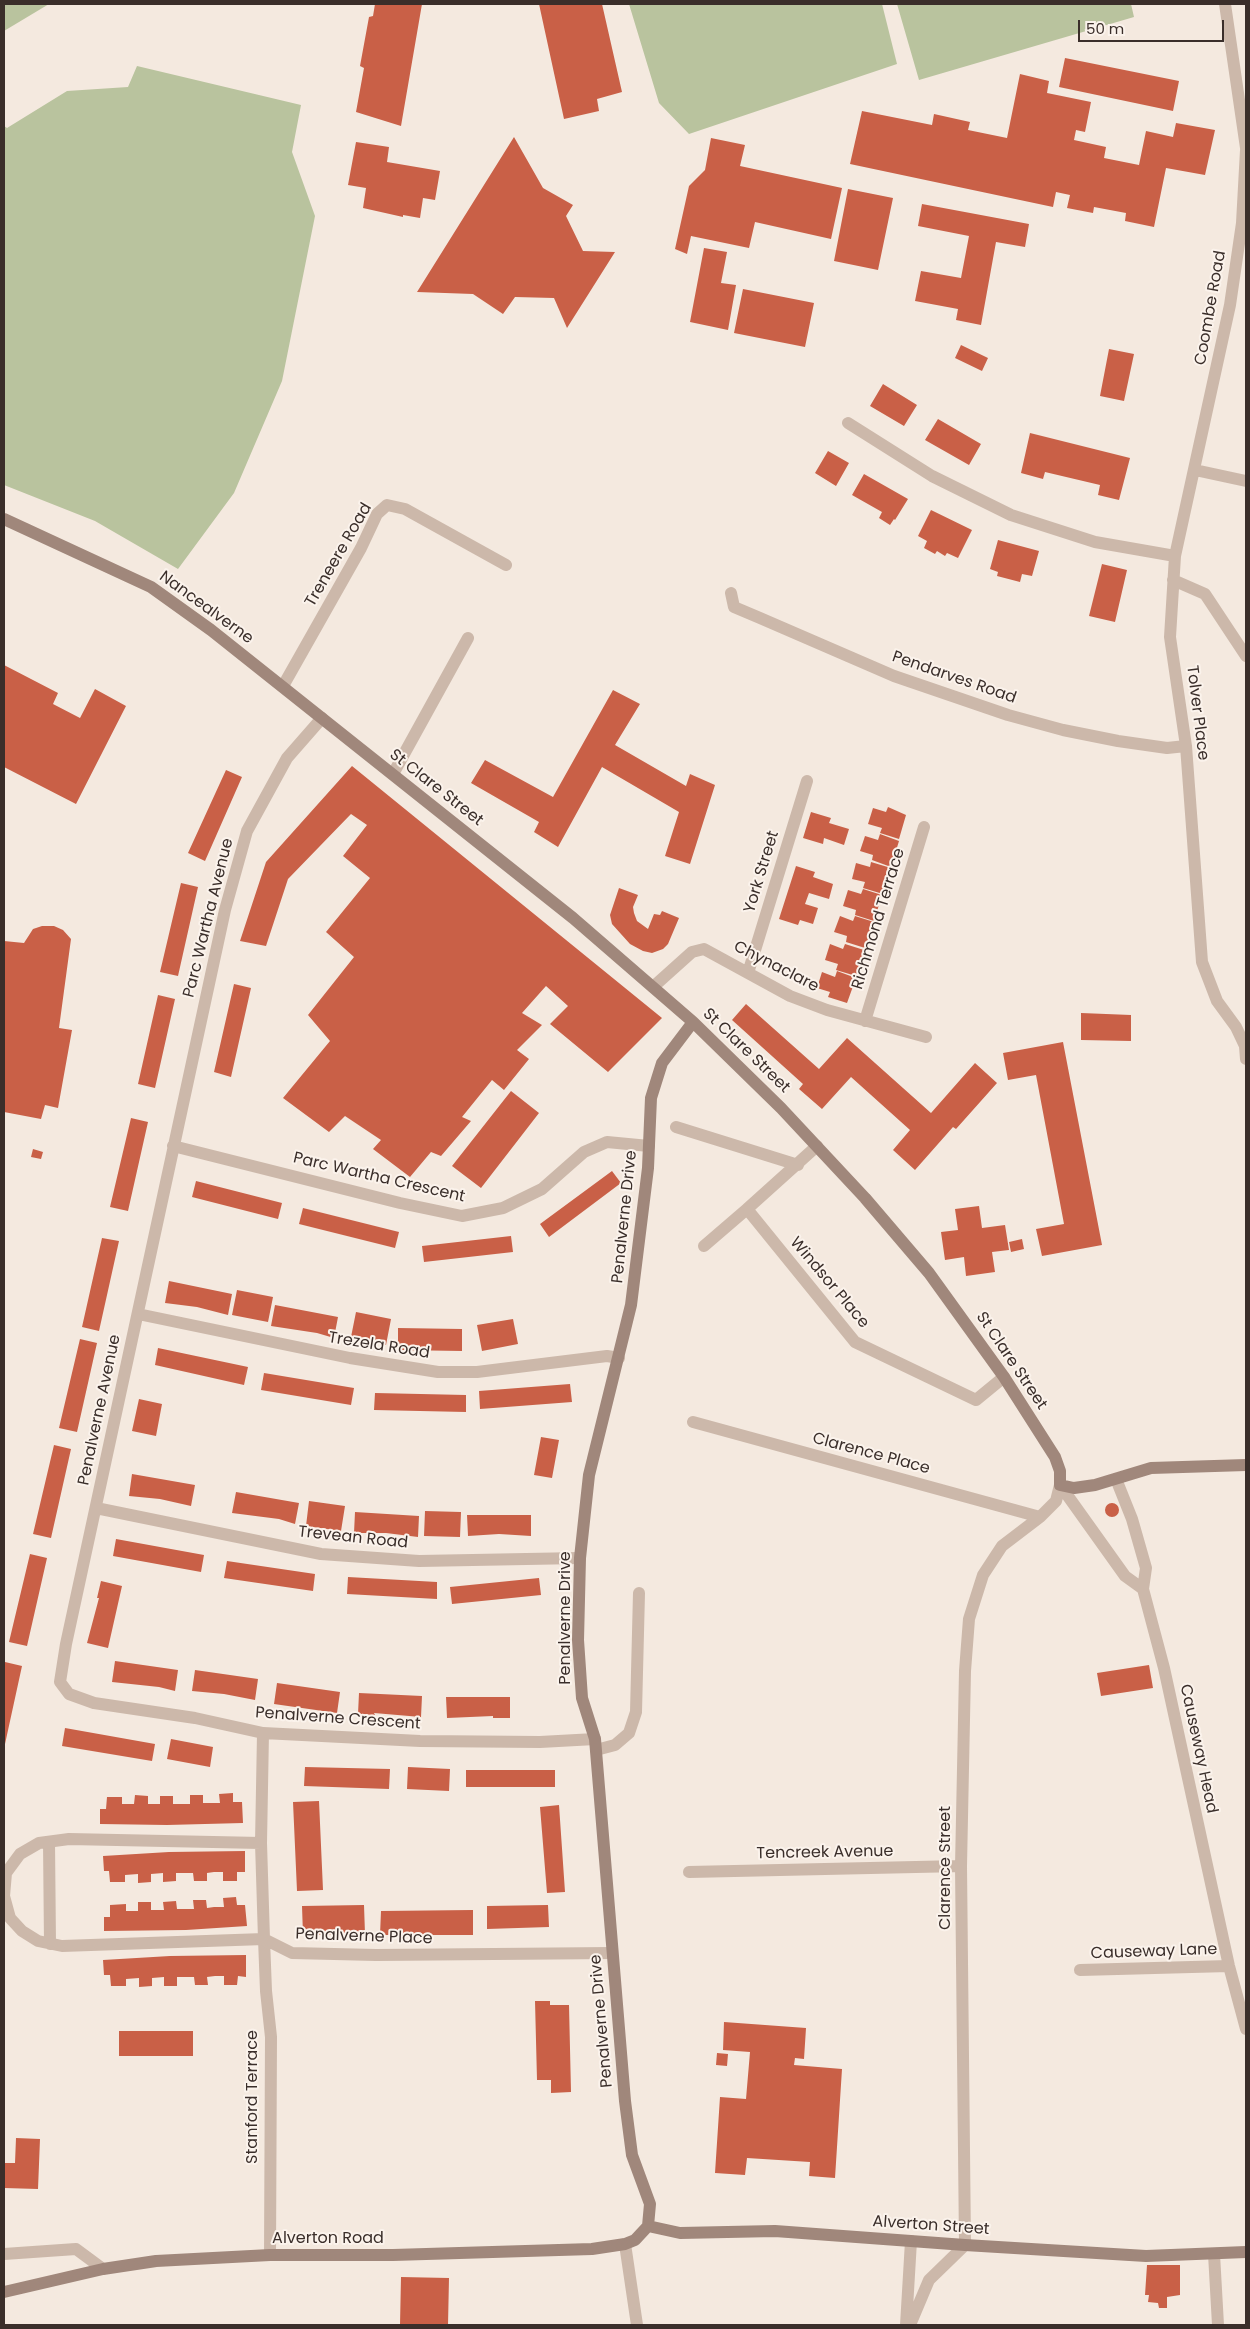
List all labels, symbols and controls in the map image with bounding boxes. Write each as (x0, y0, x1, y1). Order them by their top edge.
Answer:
scale bar (1080, 10, 1226, 42)
text: 50 m (1086, 18, 1124, 39)
street label: Coombe Road (1191, 249, 1231, 367)
street label: Treneere Road (302, 500, 376, 610)
street label: Nancealverne (155, 567, 257, 649)
street label: Pendarves Road (889, 648, 1019, 708)
street label: Tolver Place (1182, 664, 1212, 762)
street label: St Clare Street (385, 745, 487, 831)
street label: York Street (740, 829, 784, 915)
street label: Parc Wartha Avenue (180, 836, 238, 1000)
street label: Richmond Terrace (848, 846, 910, 992)
street label: Chynaclare (730, 937, 822, 997)
street label: St Clare Street (698, 1005, 794, 1097)
street label: Parc Wartha Crescent (291, 1149, 467, 1207)
street label: Penalverne Drive (608, 1150, 642, 1284)
street label: Windsor Place (785, 1234, 873, 1332)
street label: St Clare Street (971, 1309, 1051, 1413)
street label: Trezela Road (327, 1329, 431, 1363)
street label: Penalverne Avenue (75, 1333, 125, 1487)
street label: Clarence Place (810, 1429, 932, 1479)
street label: Trevean Road (297, 1523, 409, 1553)
street label: Penalverne Drive (556, 1551, 576, 1685)
street label: Causeway Head (1175, 1683, 1221, 1815)
street label: Penalverne Crescent (255, 1704, 421, 1734)
street label: Clarence Street (936, 1806, 956, 1930)
street label: Tencreek Avenue (756, 1842, 894, 1864)
street label: Penalverne Place (295, 1925, 433, 1949)
street label: Causeway Lane (1090, 1940, 1218, 1964)
street label: Penalverne Drive (587, 1954, 617, 2088)
street label: Stanford Terrace (243, 2030, 263, 2164)
street label: Alverton Street (872, 2212, 990, 2240)
street label: Alverton Road (272, 2229, 384, 2249)

